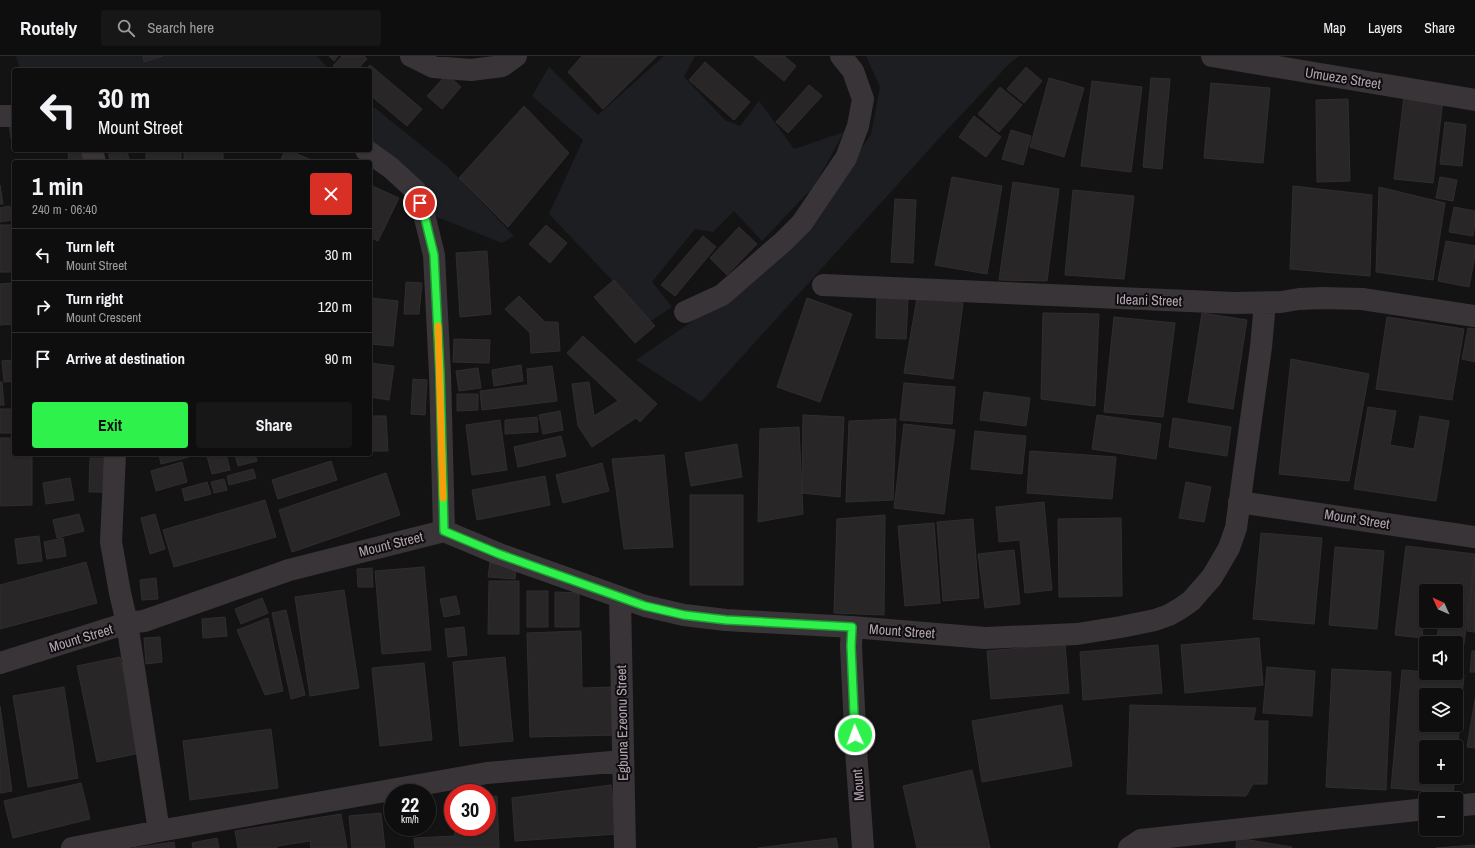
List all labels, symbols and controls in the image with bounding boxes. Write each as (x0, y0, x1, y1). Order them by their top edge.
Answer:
search box (101, 10, 381, 46)
text: Routely (20, 15, 77, 41)
icon: search (115, 17, 137, 39)
text: Search here (147, 17, 214, 38)
text: Map (1324, 19, 1346, 37)
text: Layers (1368, 19, 1402, 37)
text: Share (1424, 19, 1455, 37)
street label: Umueze Street (1304, 63, 1382, 93)
text: 30 m (98, 79, 150, 117)
icon: left (32, 84, 84, 136)
text: Mount Street (98, 115, 183, 140)
text: 1 min (32, 170, 83, 202)
button: close (310, 173, 352, 215)
pin (403, 186, 437, 220)
icon: arrive (409, 192, 431, 214)
text: 240 m · 06:40 (32, 201, 97, 218)
text: Turn left (66, 236, 114, 257)
icon: left (32, 244, 54, 266)
text: 30 m (325, 244, 352, 265)
text: Mount Street (66, 257, 127, 274)
text: Turn right (66, 288, 123, 309)
street label: Ideani Street (1116, 290, 1182, 310)
icon: right (32, 296, 54, 318)
text: 120 m (318, 296, 352, 317)
text: Mount Crescent (66, 309, 141, 326)
icon: arrive (32, 348, 54, 370)
text: Arrive at destination (66, 348, 185, 369)
text: 90 m (325, 348, 352, 369)
button: Exit (32, 402, 188, 448)
button: Share (196, 402, 352, 448)
street label: Mount Street (1323, 505, 1391, 533)
street label: Mount Street (357, 527, 425, 561)
north arrow (1419, 584, 1463, 628)
map controls (1419, 584, 1463, 836)
street label: Mount Street (47, 620, 115, 656)
street label: Mount Street (869, 620, 935, 642)
button: sound (1419, 636, 1463, 680)
street label: Egbuna Ezeonu Street (612, 665, 632, 781)
button: layers (1419, 688, 1463, 732)
position arrow (834, 714, 876, 756)
button: + (1419, 740, 1463, 784)
street label: Mount (848, 768, 868, 802)
speed limit sign: 30 (444, 784, 496, 836)
text: 22 (401, 791, 419, 818)
button: − (1419, 792, 1463, 836)
text: km/h (401, 813, 419, 826)

